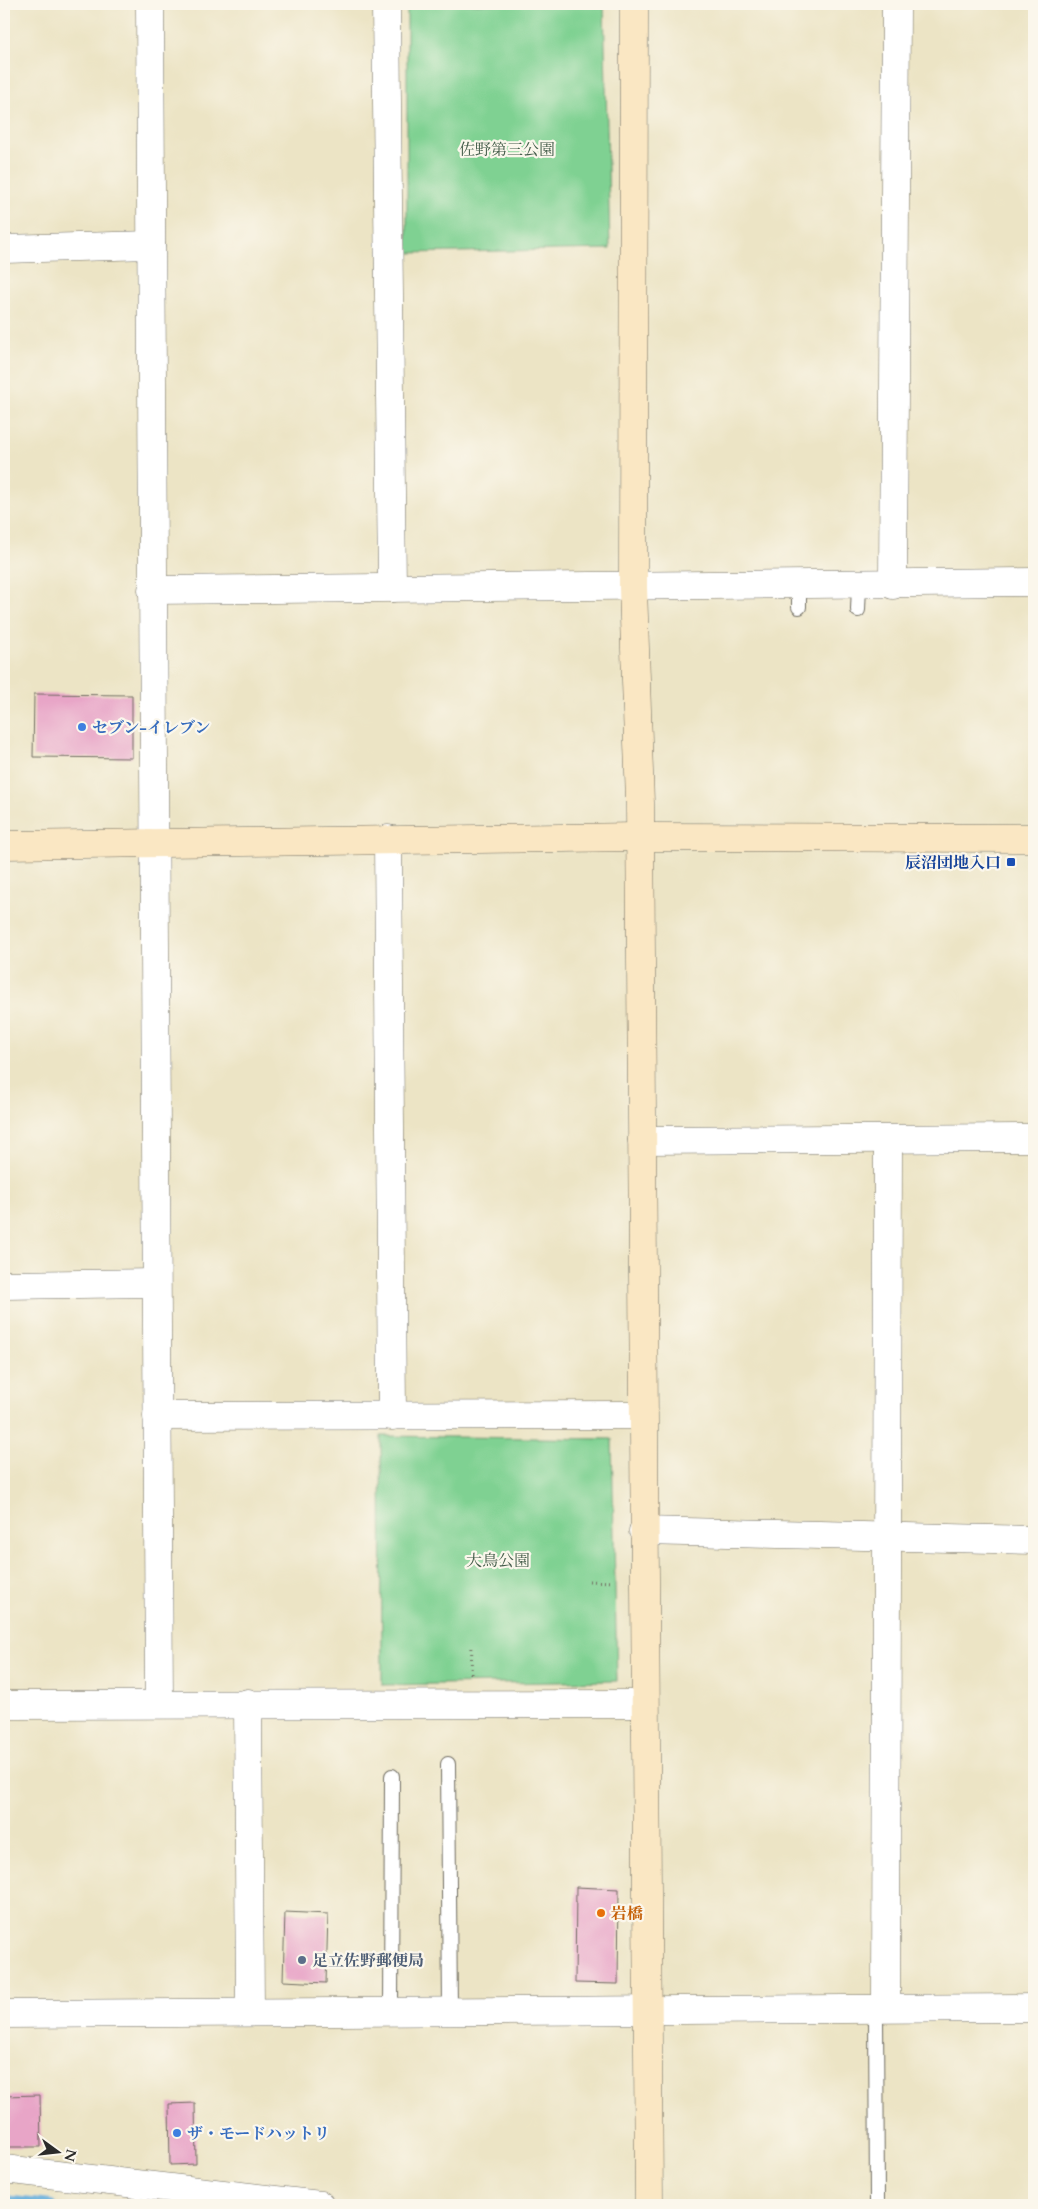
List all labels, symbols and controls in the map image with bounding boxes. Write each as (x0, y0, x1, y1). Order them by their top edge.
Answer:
park label: 佐野第三公園 (459, 139, 555, 161)
place label: セブン-イレブン (92, 717, 210, 739)
marker: セブン-イレブン (76, 721, 88, 733)
place label: 辰沼団地入口 (905, 852, 1001, 874)
marker: 辰沼団地入口 (1005, 856, 1017, 868)
park label: 大鳥公園 (466, 1550, 530, 1572)
place label: 岩橋 (611, 1903, 643, 1925)
marker: 岩橋 (595, 1907, 607, 1919)
place label: 足立佐野郵便局 (312, 1950, 424, 1972)
marker: 足立佐野郵便局 (296, 1954, 308, 1966)
place label: ザ・モードハットリ (187, 2123, 330, 2145)
north arrow (32, 2126, 82, 2176)
marker: ザ・モードハットリ (171, 2127, 183, 2139)
text: N (59, 2147, 81, 2164)

